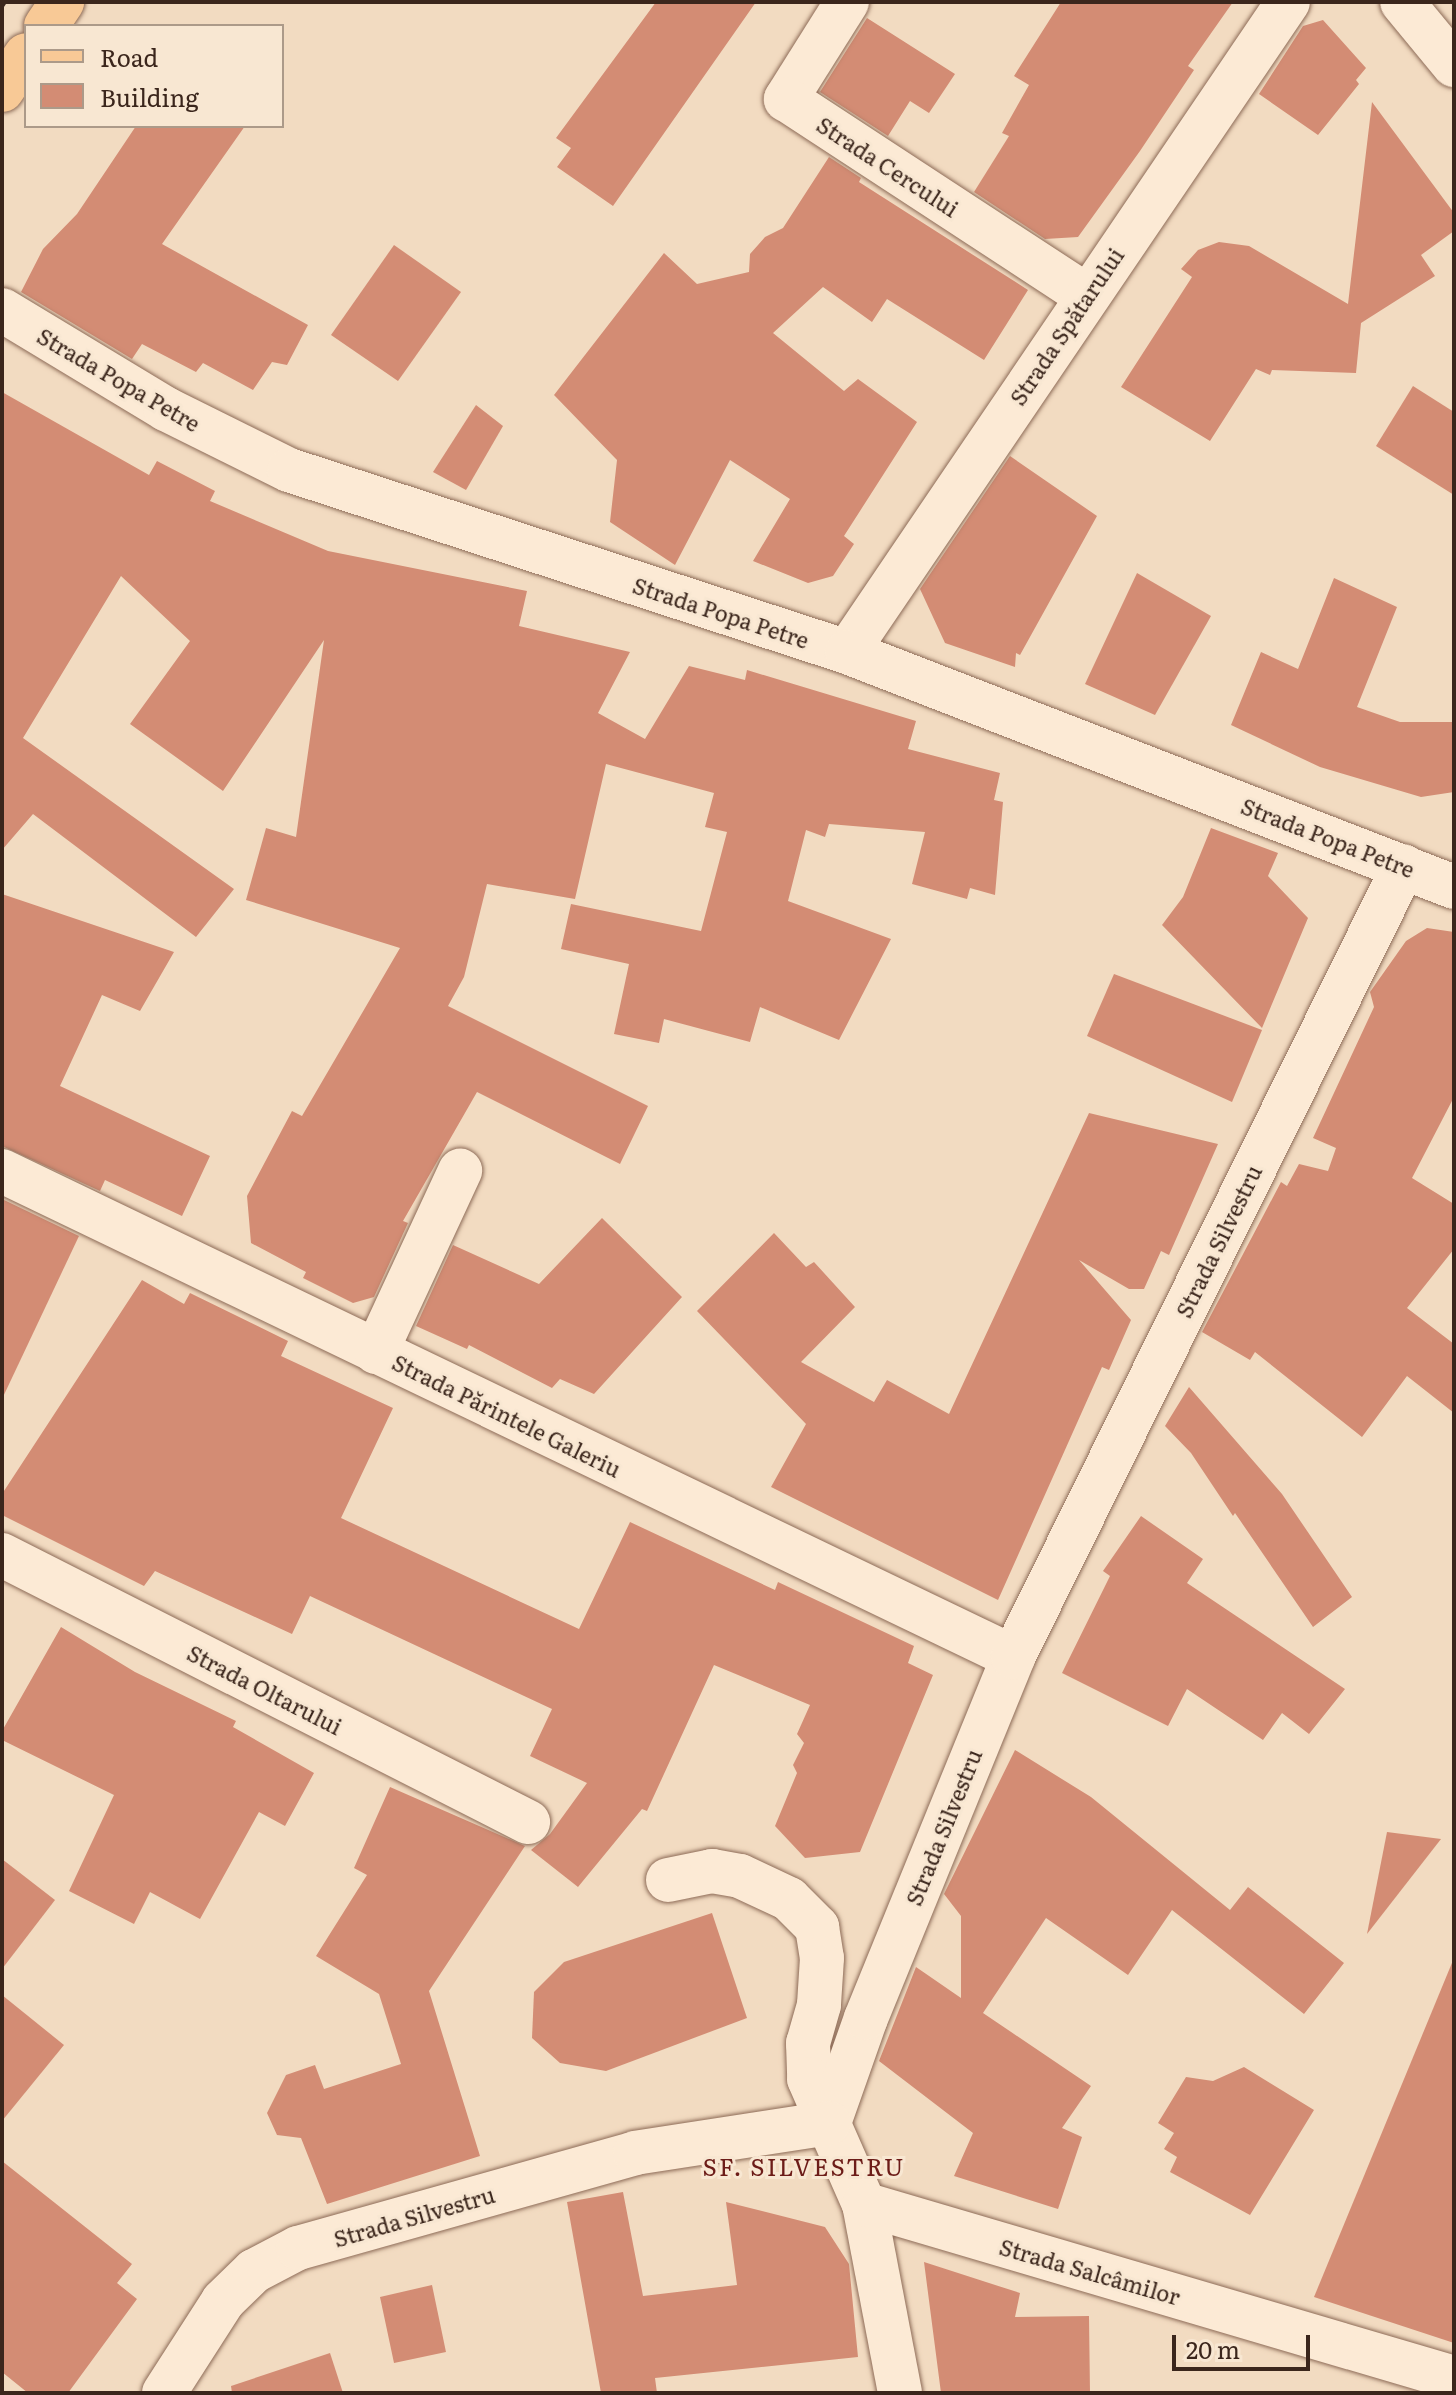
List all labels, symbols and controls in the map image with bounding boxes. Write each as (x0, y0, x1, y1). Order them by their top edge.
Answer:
legend (24, 24, 284, 128)
text: Road (100, 39, 158, 74)
text: Building (100, 79, 199, 114)
street label: Strada Cercului (812, 110, 964, 222)
street label: Strada Spătarului (1004, 242, 1128, 410)
street label: Strada Popa Petre (33, 322, 205, 436)
street label: Strada Popa Petre (630, 571, 812, 653)
street label: Strada Popa Petre (1238, 792, 1418, 882)
street label: Strada Silvestru (1170, 1160, 1266, 1322)
street label: Strada Părintele Galeriu (388, 1348, 626, 1482)
street label: Strada Oltarului (183, 1639, 347, 1739)
street label: Strada Silvestru (900, 1745, 986, 1909)
district label: SF. SILVESTRU (703, 2152, 905, 2180)
street label: Strada Silvestru (330, 2180, 498, 2252)
street label: Strada Salcâmilor (997, 2233, 1183, 2309)
scale bar (1176, 2319, 1314, 2369)
text: 20 m (1186, 2331, 1240, 2366)

